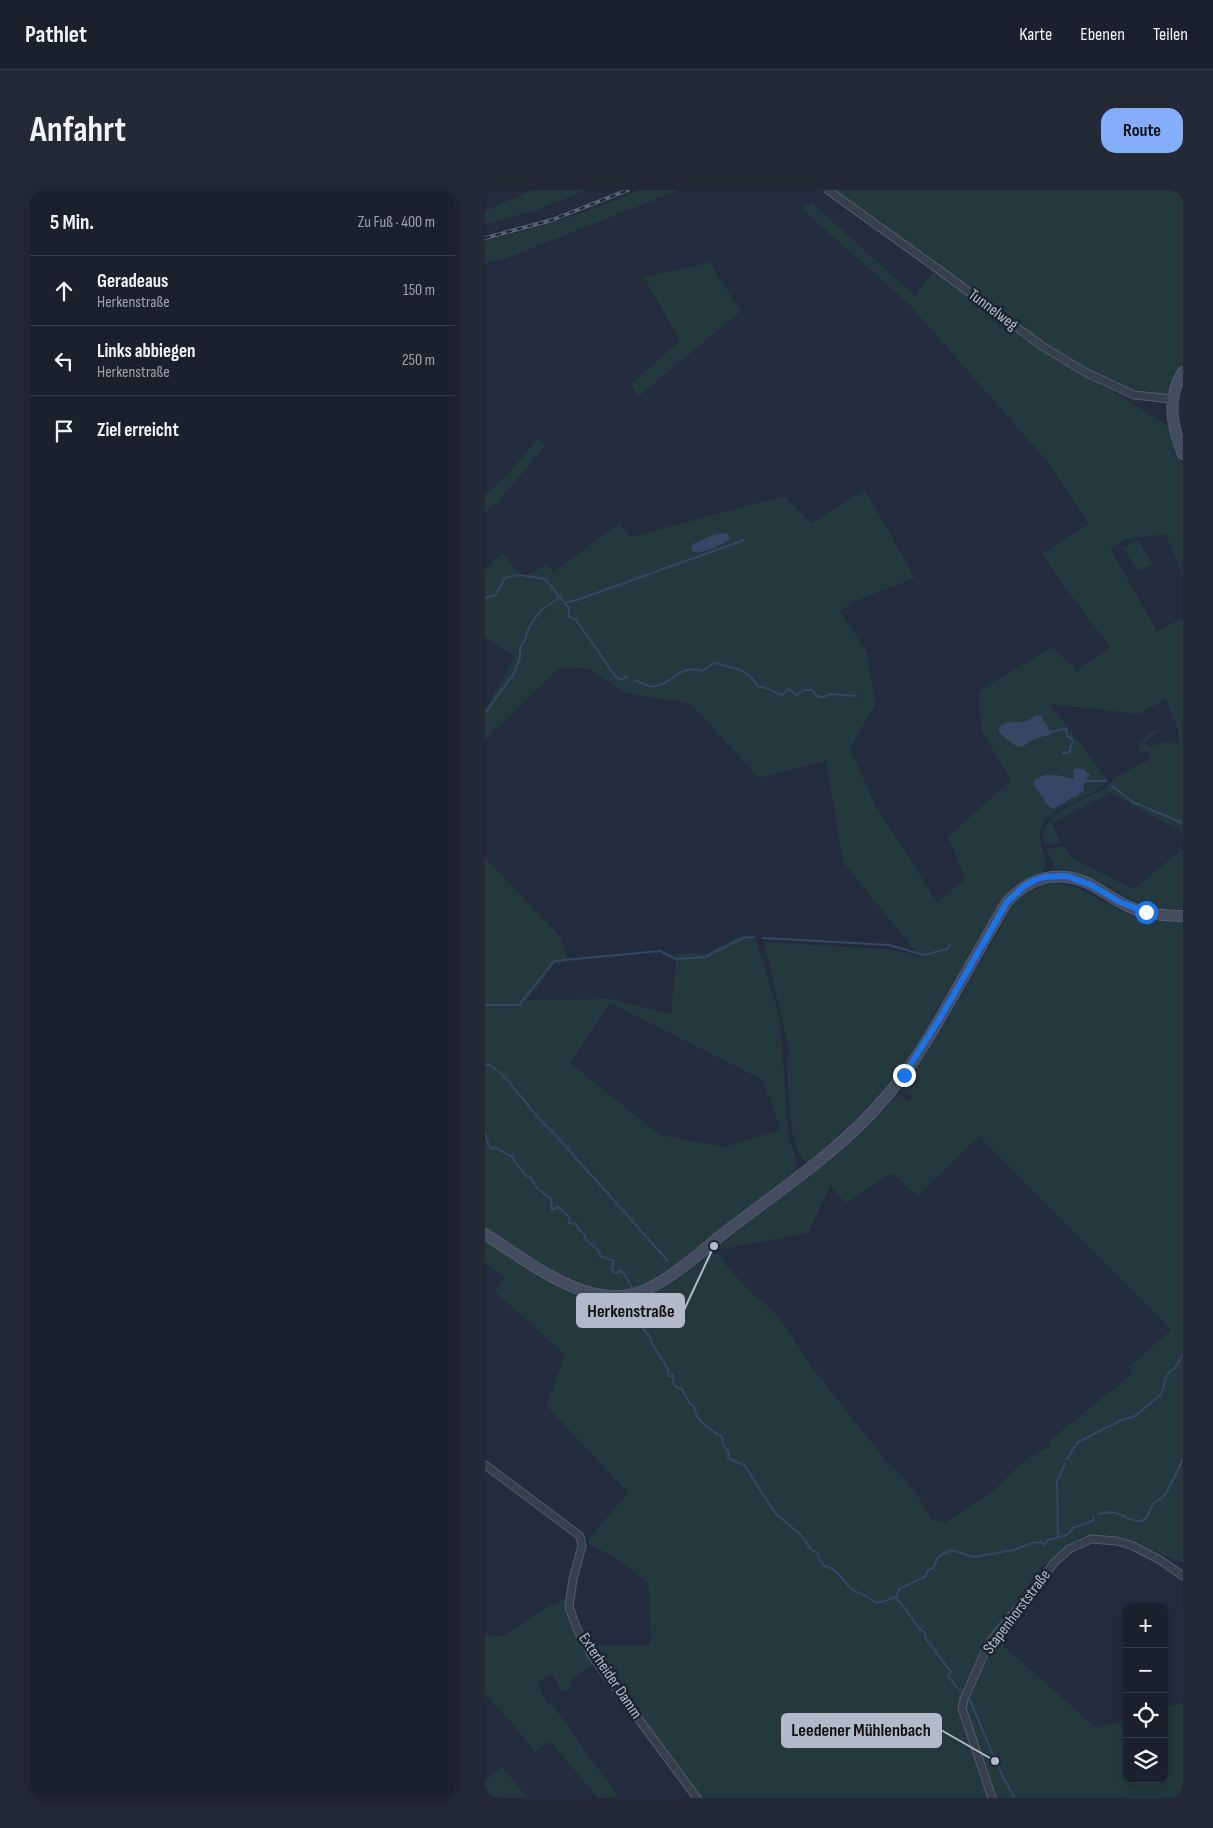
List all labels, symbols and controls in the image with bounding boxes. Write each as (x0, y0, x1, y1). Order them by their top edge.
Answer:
text: Pathlet (25, 20, 87, 49)
text: Karte (1019, 24, 1052, 45)
text: Ebenen (1080, 24, 1125, 45)
text: Teilen (1153, 24, 1188, 45)
button: Route (1101, 108, 1183, 153)
text: Anfahrt (30, 109, 126, 152)
text: 5 Min. (50, 210, 94, 235)
text: Zu Fuß · 400 m (358, 213, 435, 232)
text: Geradeaus (97, 270, 168, 293)
icon: ahead (50, 277, 78, 305)
text: 150 m (403, 281, 435, 300)
street label: Tunnelweg (965, 285, 1021, 335)
text: Herkenstraße (97, 293, 170, 312)
text: Links abbiegen (97, 340, 195, 363)
icon: left (50, 347, 78, 375)
text: 250 m (402, 351, 435, 370)
text: Herkenstraße (97, 363, 170, 382)
icon: arrive (50, 417, 78, 445)
text: Ziel erreicht (97, 419, 179, 442)
route start (1135, 901, 1158, 924)
route end (893, 1064, 916, 1087)
callout: Herkenstraße (577, 1294, 684, 1327)
text: Herkenstraße (587, 1301, 675, 1322)
street label: Stapenhorststraße (979, 1566, 1055, 1658)
map controls (1123, 1603, 1168, 1783)
button: + (1123, 1603, 1168, 1648)
street label: Exterheider Damm (574, 1630, 646, 1722)
button: − (1123, 1648, 1168, 1693)
button: locate (1123, 1693, 1168, 1738)
callout: Leedener Mühlenbach (782, 1714, 941, 1747)
text: Leedener Mühlenbach (791, 1720, 931, 1741)
button: layers (1123, 1738, 1168, 1783)

